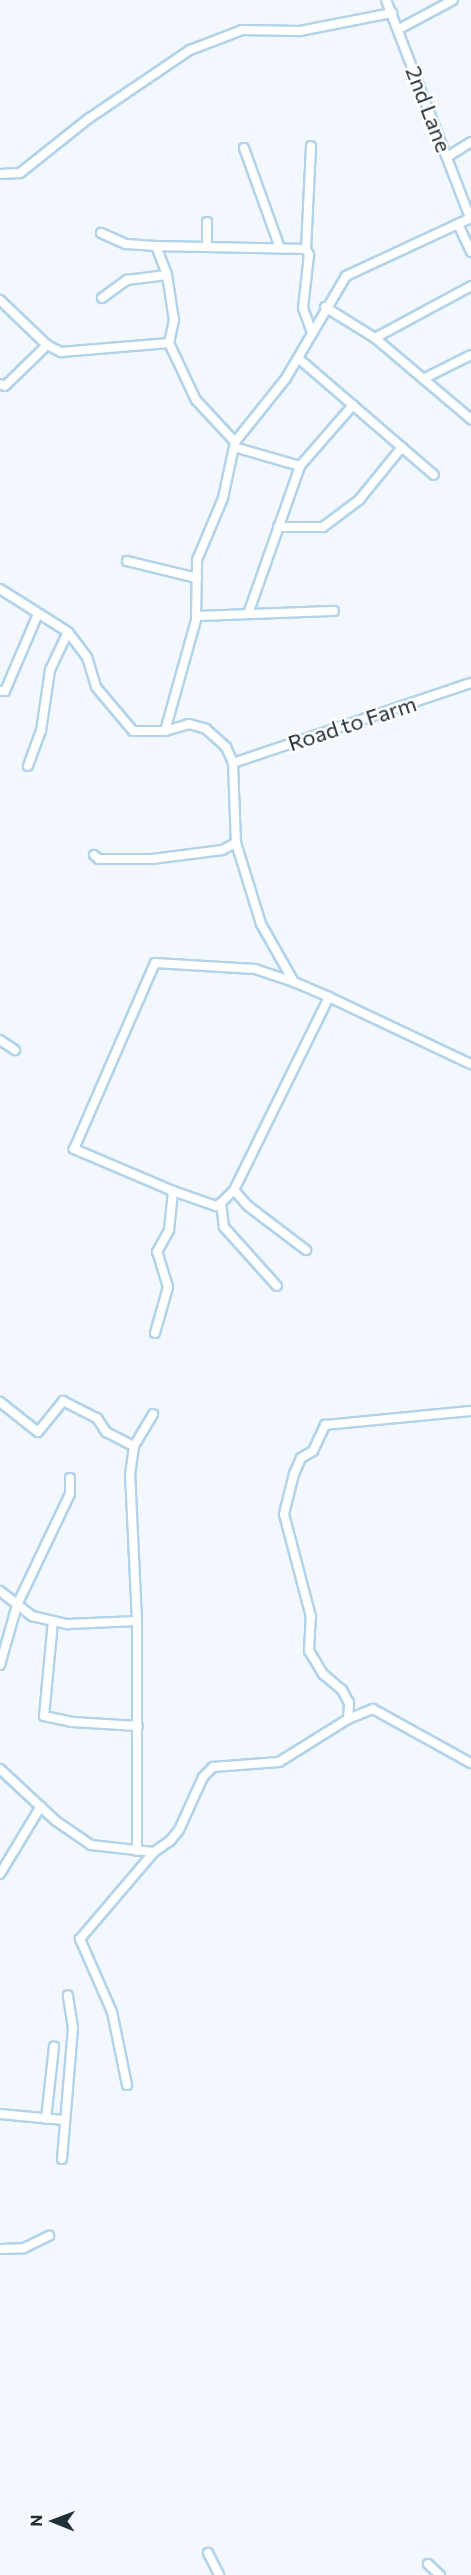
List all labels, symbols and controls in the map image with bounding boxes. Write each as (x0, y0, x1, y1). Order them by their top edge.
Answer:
street label: 2nd Lane (401, 62, 457, 156)
street label: Road to Farm (284, 690, 420, 756)
north arrow (24, 2491, 84, 2551)
text: N (26, 2515, 45, 2527)

